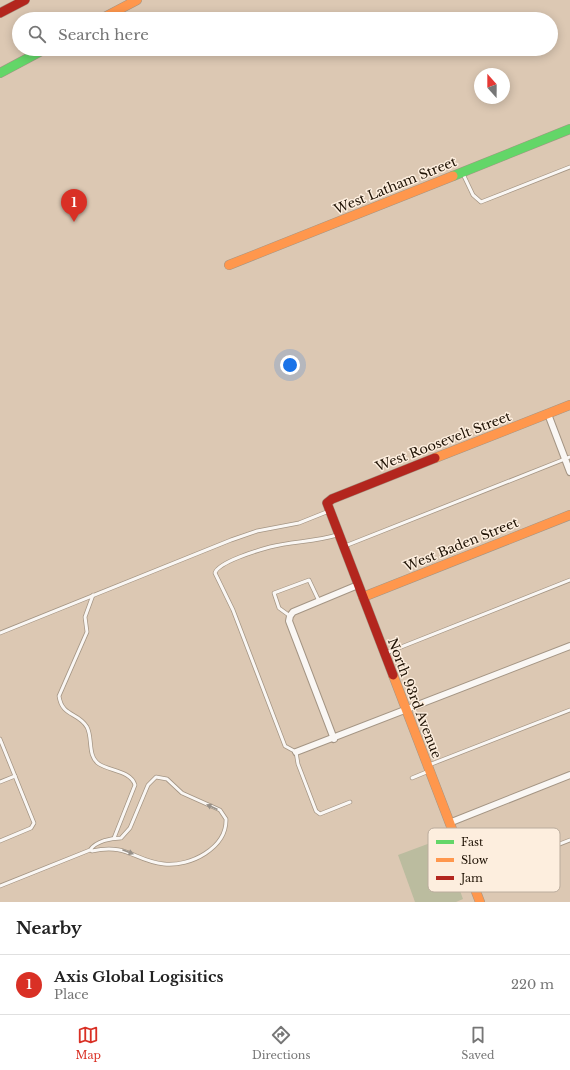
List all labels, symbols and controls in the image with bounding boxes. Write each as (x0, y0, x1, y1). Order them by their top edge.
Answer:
search box (12, 12, 558, 56)
icon: search (26, 23, 48, 45)
text: Search here (58, 25, 149, 44)
north arrow (474, 68, 510, 104)
street label: West Latham Street (330, 153, 459, 218)
pin: 1 (61, 189, 87, 222)
your location (280, 355, 300, 375)
street label: West Roosevelt Street (372, 408, 513, 476)
street label: West Baden Street (401, 514, 521, 575)
street label: North 93rd Avenue (384, 636, 445, 761)
one-way arrow (206, 803, 218, 810)
legend (428, 828, 560, 892)
text: Fast (461, 835, 484, 849)
one-way arrow (122, 850, 134, 856)
text: Slow (461, 853, 489, 867)
text: Jam (459, 871, 483, 885)
text: Nearby (16, 918, 82, 939)
text: Axis Global Logisitics (54, 967, 223, 986)
text: 1 (26, 976, 32, 993)
text: 220 m (511, 976, 554, 993)
text: Place (54, 986, 89, 1003)
tab: Map (75, 1024, 101, 1062)
tab: Directions (252, 1024, 310, 1062)
tab: Saved (461, 1024, 495, 1062)

